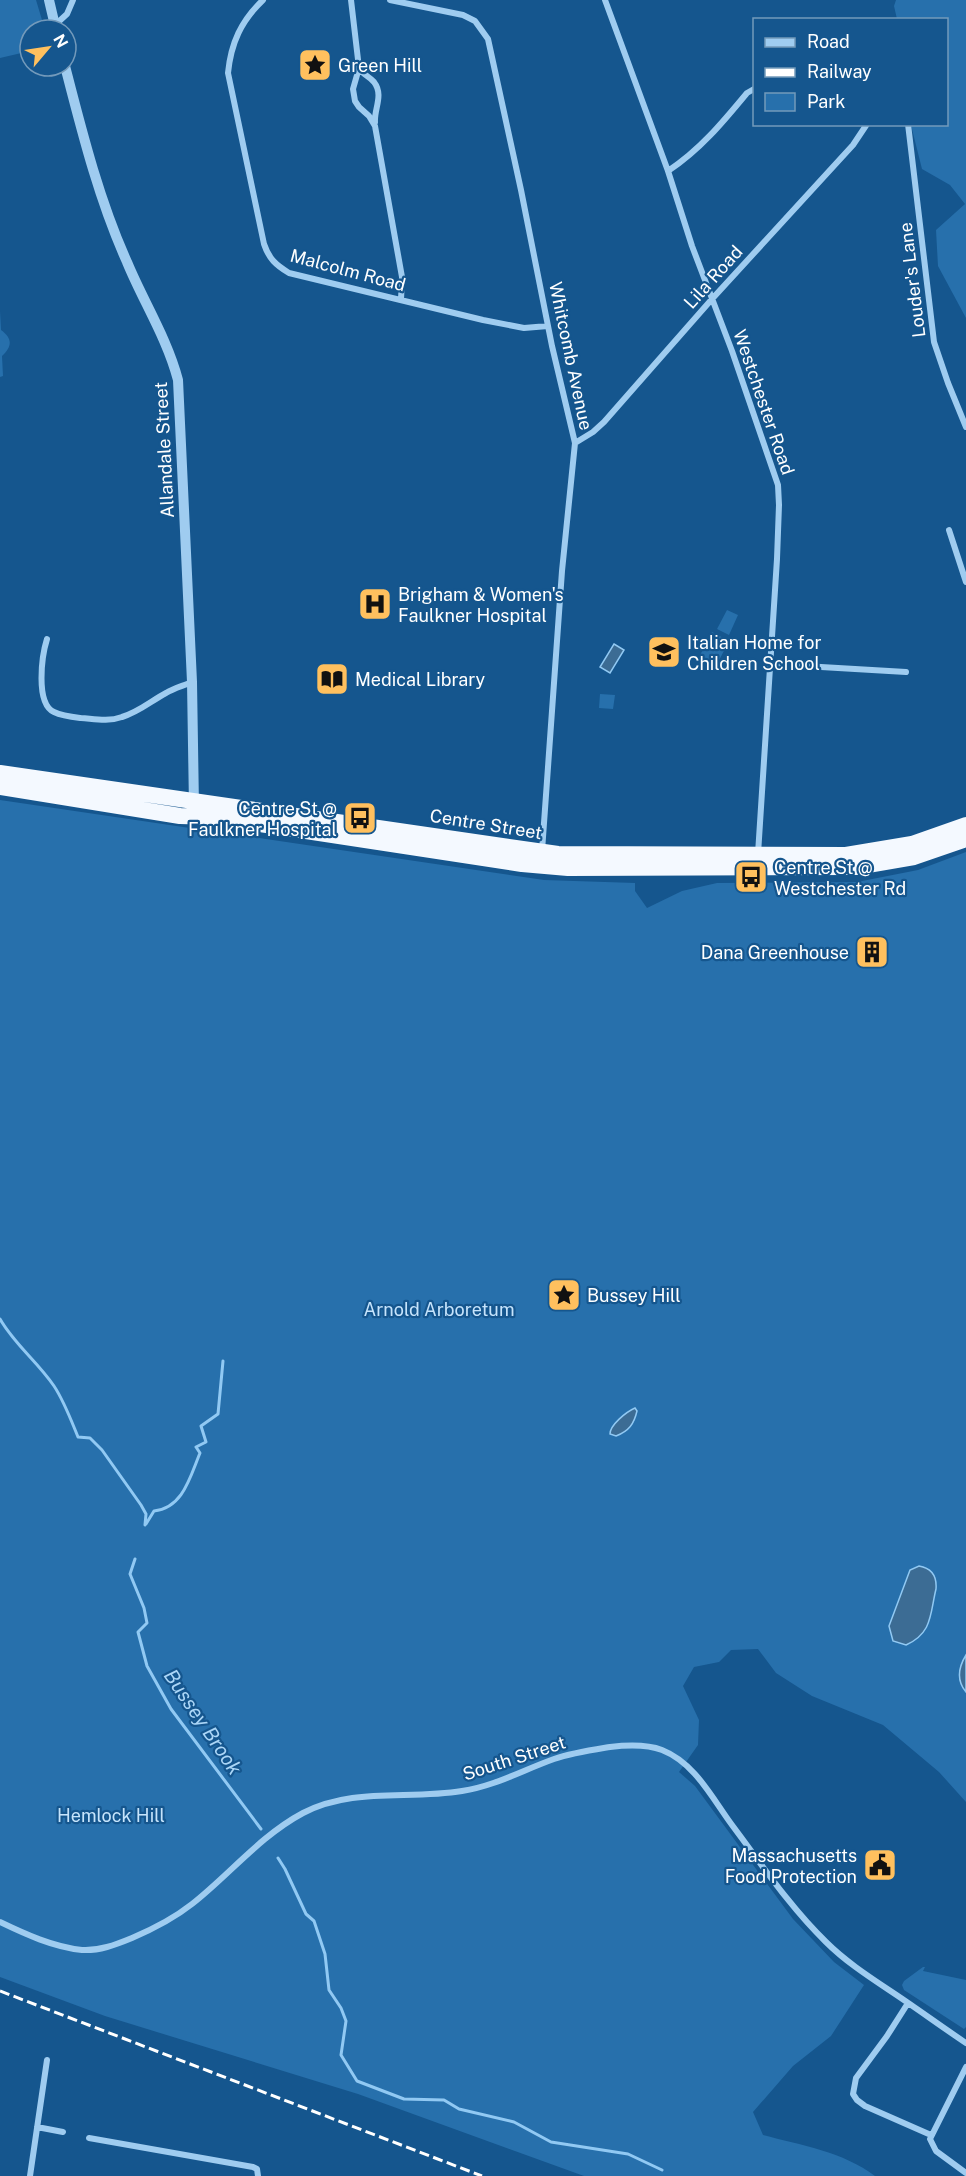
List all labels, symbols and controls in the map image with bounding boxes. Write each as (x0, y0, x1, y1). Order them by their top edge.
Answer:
north arrow (18, 18, 78, 78)
legend (753, 18, 948, 126)
text: N (49, 31, 72, 51)
text: Road (807, 31, 850, 52)
place icon: Green Hill (297, 47, 333, 83)
place label: Green Hill (338, 55, 422, 76)
text: Railway (807, 61, 872, 82)
text: Park (807, 91, 845, 112)
street label: Louder's Lane (895, 221, 929, 339)
street label: Lila Road (679, 241, 747, 313)
street label: Malcolm Road (288, 244, 408, 296)
street label: Whitcomb Avenue (545, 280, 597, 432)
street label: Westchester Road (729, 327, 799, 477)
street label: Allandale Street (150, 381, 178, 519)
place label: Brigham & Women's Faulkner Hospital (398, 584, 564, 626)
hospital icon: Brigham & Women's Faulkner Hospital (357, 586, 393, 622)
place label: Italian Home for Children School (687, 632, 822, 674)
school or university icon: Italian Home for Children School (646, 634, 682, 670)
library icon: Medical Library (314, 661, 350, 697)
place label: Medical Library (355, 669, 485, 690)
place label: Centre St @ Faulkner Hospital (188, 798, 337, 840)
bus stop icon: Centre St @ Faulkner Hospital (342, 800, 378, 836)
street label: Centre Street (428, 805, 544, 843)
place label: Centre St @ Westchester Rd (774, 857, 906, 899)
bus stop icon: Centre St @ Westchester Rd (733, 859, 769, 895)
building icon: Dana Greenhouse (854, 934, 890, 970)
place label: Dana Greenhouse (701, 942, 849, 963)
place icon: Bussey Hill (546, 1277, 582, 1313)
place label: Bussey Hill (587, 1285, 681, 1306)
park label: Arnold Arboretum (364, 1299, 514, 1320)
water label: Bussey Brook (159, 1665, 247, 1779)
street label: South Street (460, 1731, 568, 1785)
park label: Hemlock Hill (57, 1805, 165, 1826)
place label: Massachusetts Food Protection (725, 1845, 857, 1887)
public building icon: Massachusetts Food Protection (862, 1847, 898, 1883)

